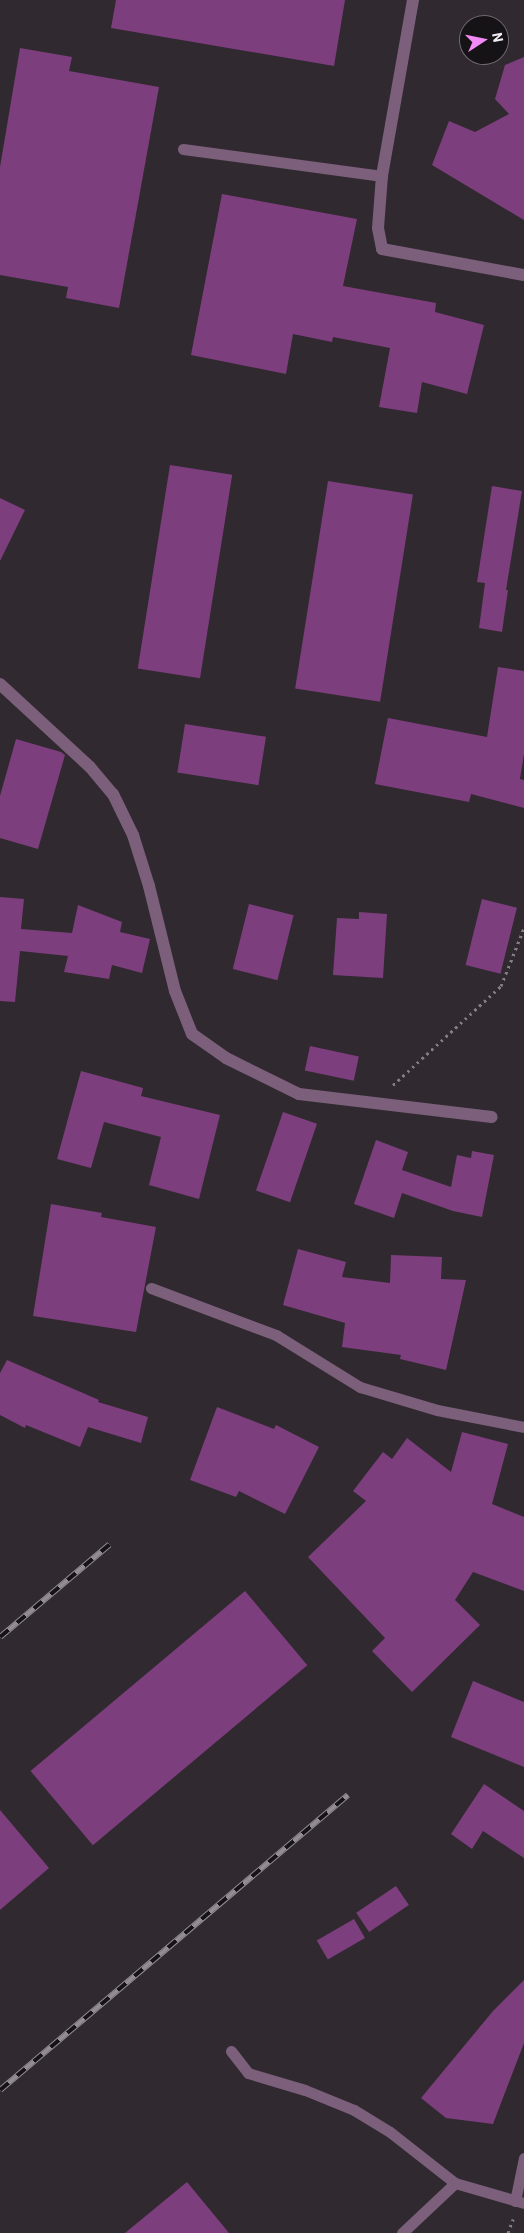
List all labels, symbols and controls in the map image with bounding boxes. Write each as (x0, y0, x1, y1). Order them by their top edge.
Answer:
north arrow (459, 15, 509, 65)
text: N (489, 31, 507, 43)

